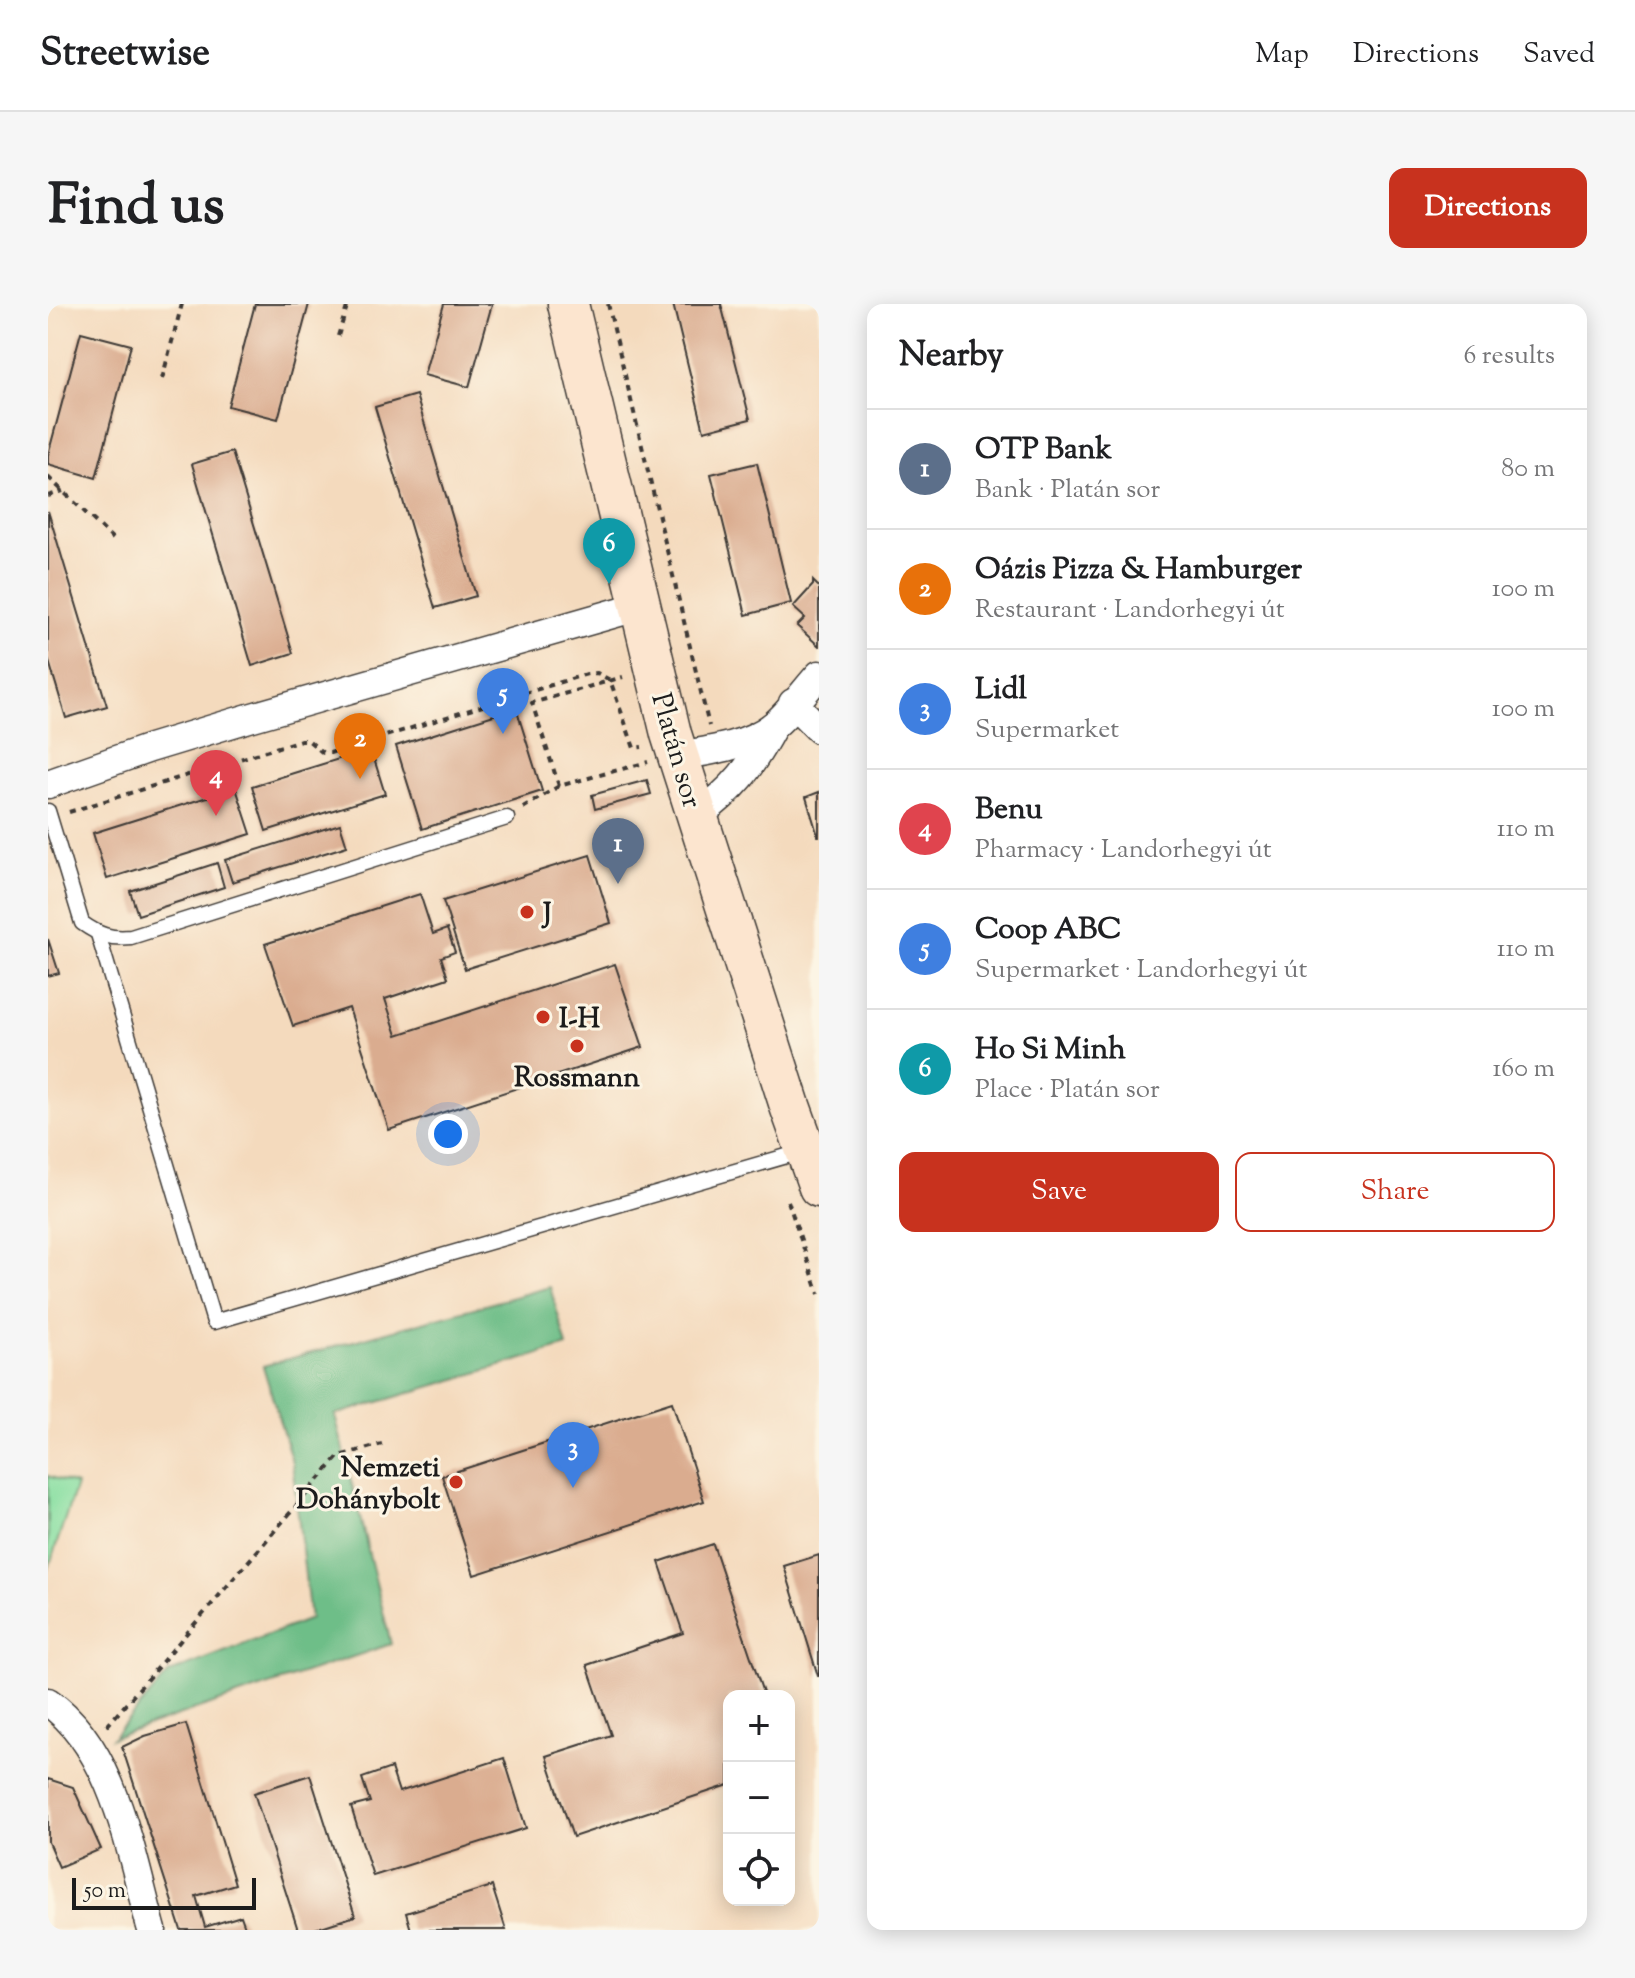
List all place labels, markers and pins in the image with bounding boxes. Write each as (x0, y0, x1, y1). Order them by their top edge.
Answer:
pin: 6 (583, 518, 635, 584)
pin: 5 (477, 668, 529, 734)
pin: 2 (334, 713, 386, 779)
pin: 4 (190, 750, 242, 816)
pin: 1 (592, 818, 644, 884)
place label: J (541, 895, 552, 935)
marker: J (518, 903, 536, 921)
place label: I-H (559, 1000, 601, 1040)
marker: I-H (534, 1008, 552, 1026)
marker: Rossmann (568, 1037, 586, 1055)
place label: Rossmann (514, 1059, 640, 1099)
pin: 3 (547, 1422, 599, 1488)
place label: Nemzeti Dohánybolt (296, 1449, 440, 1521)
marker: Nemzeti Dohánybolt (447, 1473, 465, 1491)

